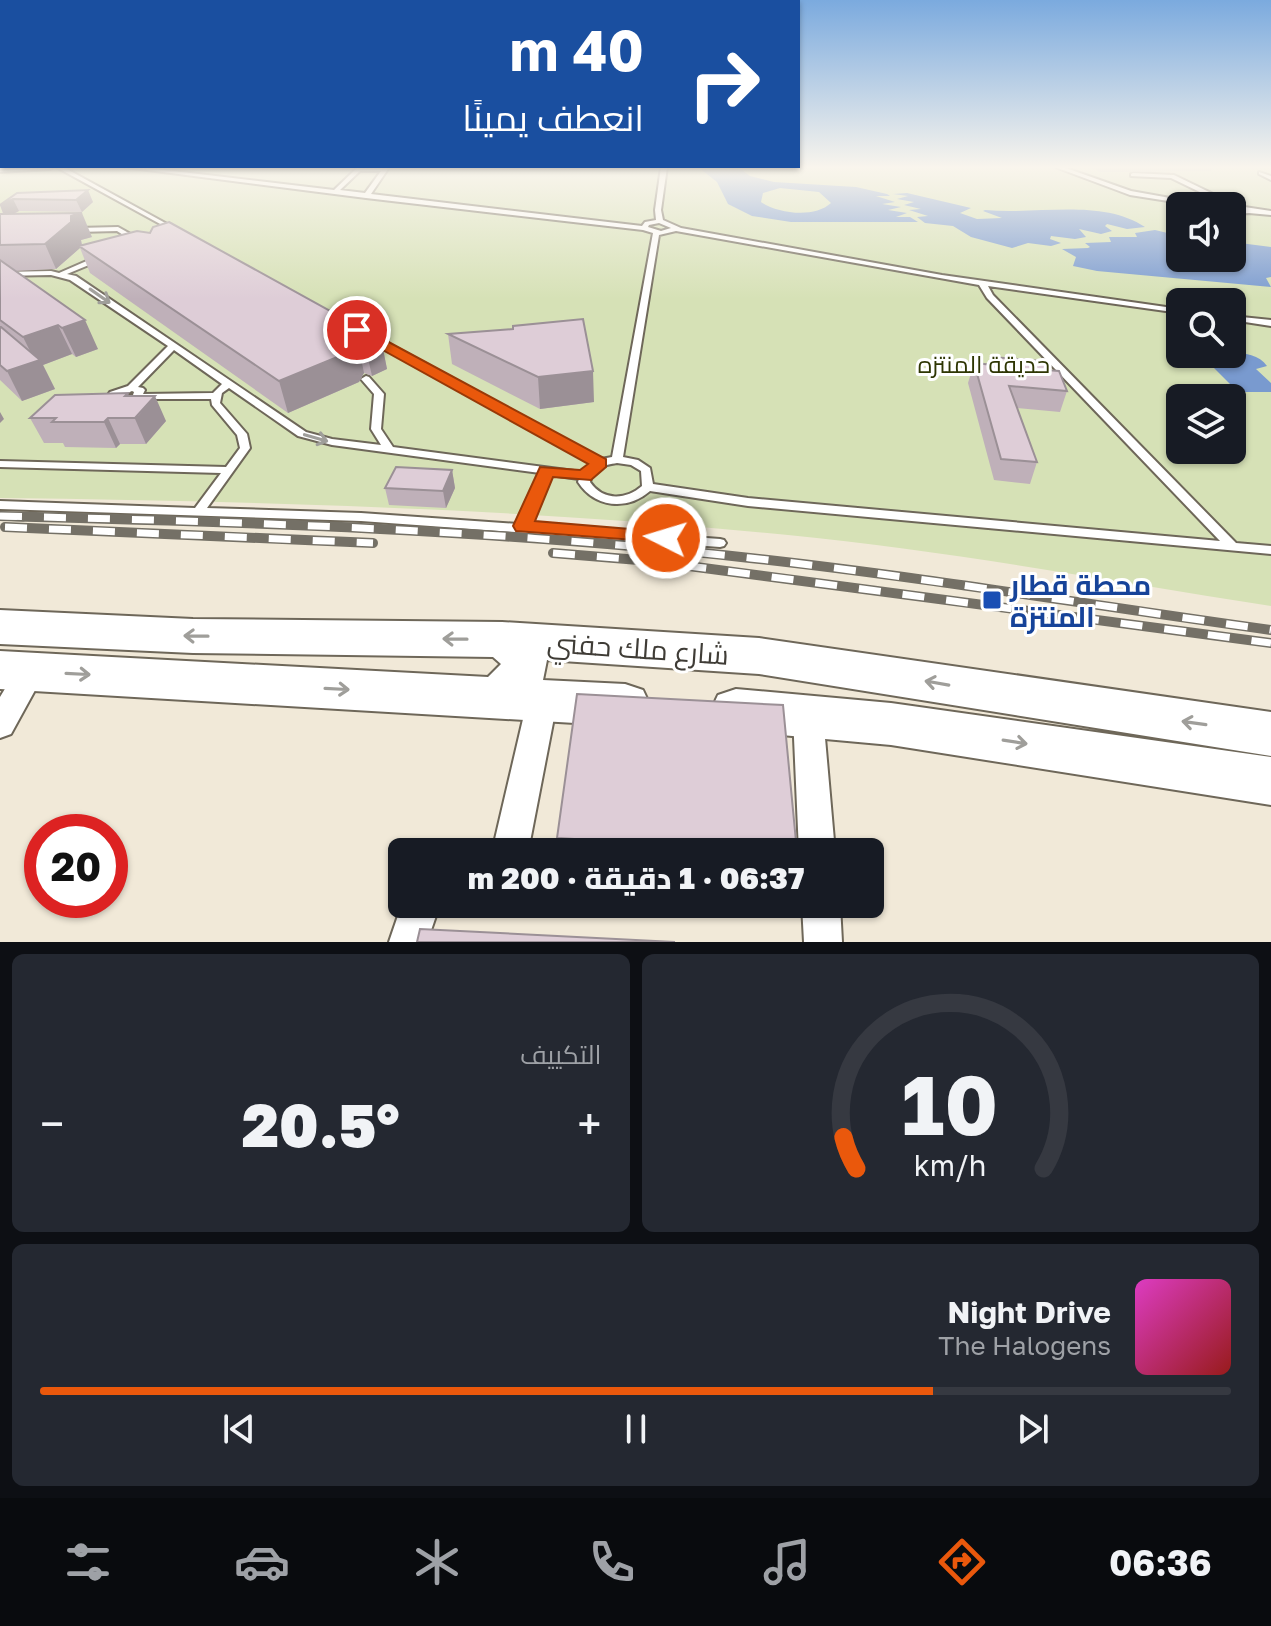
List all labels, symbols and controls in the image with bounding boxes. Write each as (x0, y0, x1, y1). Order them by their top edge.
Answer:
text: 40 m (510, 16, 644, 83)
icon: right (672, 32, 776, 136)
text: انعطف يمينًا (462, 96, 644, 139)
map controls (1166, 192, 1246, 464)
button: sound (1166, 192, 1246, 272)
one-way arrow (88, 288, 110, 304)
button: search (1166, 288, 1246, 368)
pin (323, 296, 391, 364)
icon: arrive (335, 308, 379, 352)
park label: حديقة المنتزه (918, 349, 1050, 378)
button: layers (1166, 384, 1246, 464)
one-way arrow (303, 431, 329, 446)
position arrow (624, 496, 708, 580)
place label: محطة قطار المنتزة (1009, 568, 1151, 634)
marker: محطة قطار المنتزة (981, 589, 1003, 611)
street label: شارع ملك حفني (546, 625, 730, 677)
one-way arrow (183, 628, 210, 643)
one-way arrow (442, 631, 469, 647)
one-way arrow (64, 667, 91, 682)
one-way arrow (925, 675, 950, 690)
one-way arrow (323, 682, 350, 697)
one-way arrow (1182, 715, 1207, 730)
one-way arrow (1002, 735, 1027, 750)
speed limit sign: 20 (24, 814, 128, 918)
text: 06:37 · 1 دقيقة · 200 m (468, 860, 804, 896)
text: التكييف (520, 1039, 602, 1070)
text: 10 (902, 1053, 999, 1153)
text: 20.5° (242, 1088, 400, 1160)
text: − (40, 1097, 64, 1150)
text: + (577, 1097, 602, 1150)
text: km/h (914, 1148, 987, 1182)
text: Night Drive (947, 1294, 1111, 1330)
text: The Halogens (938, 1330, 1111, 1361)
icon: previous (217, 1407, 261, 1451)
icon: pause (614, 1407, 658, 1451)
icon: next (1011, 1407, 1055, 1451)
icon: filters (60, 1534, 116, 1590)
icon: car (234, 1534, 290, 1590)
icon: climate (409, 1534, 465, 1590)
icon: phone (584, 1534, 640, 1590)
icon: music (759, 1534, 815, 1590)
icon: directions (934, 1534, 990, 1590)
text: 06:36 (1109, 1541, 1212, 1584)

